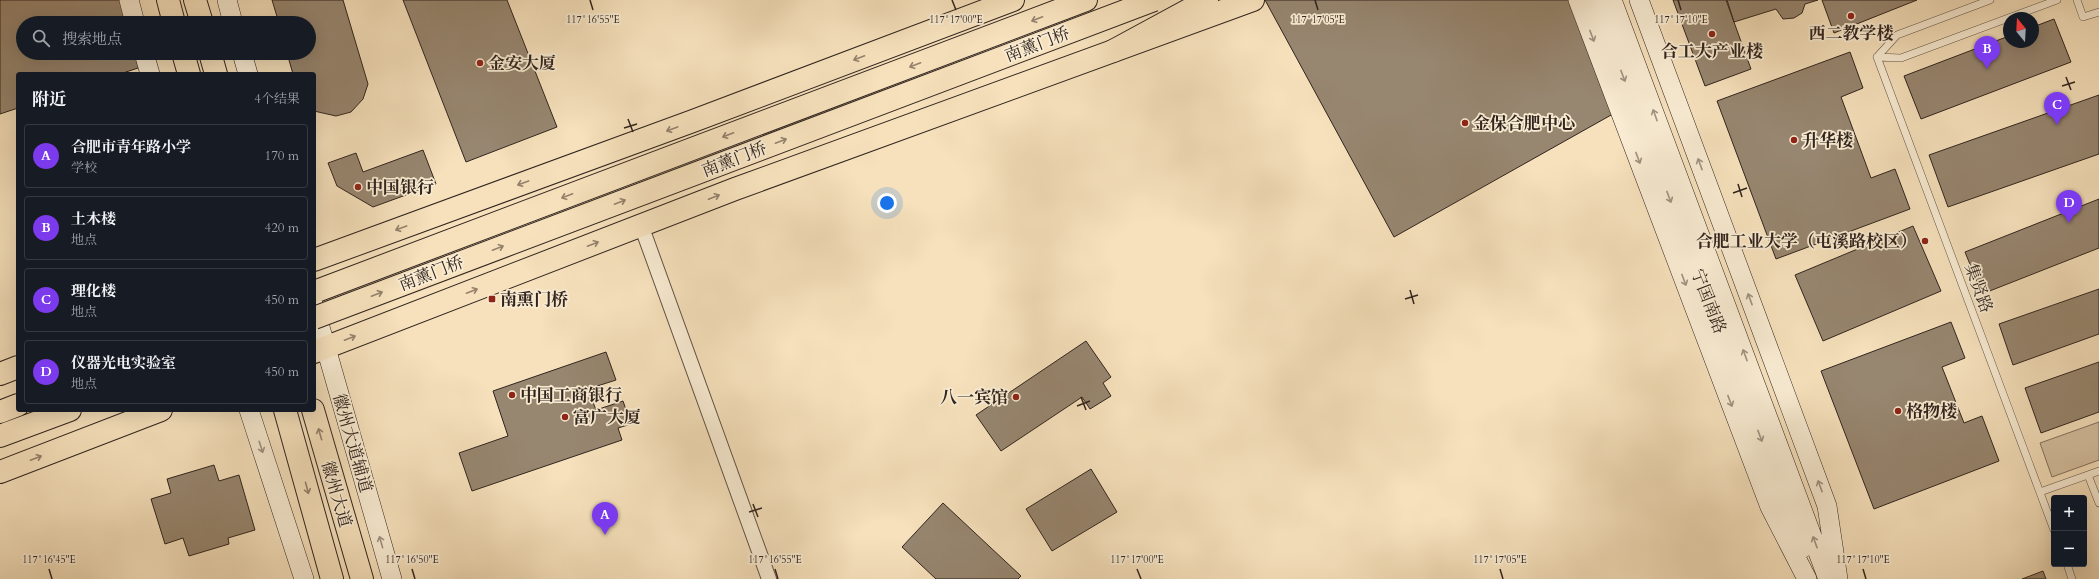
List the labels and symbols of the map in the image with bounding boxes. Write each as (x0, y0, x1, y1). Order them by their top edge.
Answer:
marker: 西二教学楼 (1846, 11, 1856, 21)
north arrow (2003, 12, 2039, 48)
text: 117°16'55"E (566, 13, 620, 27)
text: 117°17'00"E (929, 13, 983, 27)
text: 117°17'05"E (1291, 13, 1345, 27)
text: 117°17'10"E (1654, 13, 1708, 27)
one-way arrow (1031, 15, 1043, 23)
street label: 南薰门桥 (1001, 22, 1073, 67)
place label: 西二教学楼 (1809, 22, 1894, 45)
marker: 合工大产业楼 (1707, 29, 1717, 39)
one-way arrow (1588, 30, 1596, 42)
pin: B (1974, 36, 2000, 69)
place label: 合工大产业楼 (1661, 40, 1763, 63)
place label: 金安大厦 (488, 52, 556, 75)
one-way arrow (853, 55, 865, 63)
marker: 金安大厦 (475, 58, 485, 68)
one-way arrow (910, 61, 922, 69)
one-way arrow (1619, 69, 1627, 81)
pin: C (2044, 92, 2070, 125)
one-way arrow (1651, 109, 1658, 122)
place label: 金保合肥中心 (1473, 112, 1575, 135)
marker: 金保合肥中心 (1460, 118, 1470, 128)
one-way arrow (665, 126, 678, 133)
place label: 升华楼 (1802, 129, 1853, 152)
one-way arrow (722, 132, 734, 140)
marker: 升华楼 (1789, 135, 1799, 145)
street label: 南薰门桥 (698, 137, 770, 182)
one-way arrow (774, 137, 786, 145)
one-way arrow (1634, 152, 1642, 164)
one-way arrow (1696, 157, 1703, 170)
place label: 中国银行 (366, 176, 434, 199)
one-way arrow (518, 180, 530, 188)
marker: 中国银行 (353, 182, 363, 192)
pin: D (2056, 190, 2082, 223)
one-way arrow (1666, 191, 1674, 203)
one-way arrow (561, 192, 573, 200)
one-way arrow (708, 193, 720, 201)
your location (877, 193, 897, 213)
one-way arrow (613, 198, 626, 205)
one-way arrow (396, 224, 408, 232)
place label: 合肥工业大学（屯溪路校区） (1696, 230, 1917, 253)
marker: 合肥工业大学（屯溪路校区） (1920, 236, 1930, 246)
one-way arrow (586, 239, 598, 247)
one-way arrow (492, 244, 505, 251)
street label: 南薰门桥 (395, 251, 467, 296)
street label: 集贤路 (1959, 260, 1998, 316)
street label: 宁国南路 (1686, 265, 1731, 337)
one-way arrow (1680, 273, 1688, 285)
one-way arrow (465, 286, 477, 294)
place label: 南熏门桥 (500, 288, 568, 311)
one-way arrow (370, 289, 382, 297)
one-way arrow (1746, 293, 1754, 305)
marker: 南熏门桥 (487, 294, 497, 304)
one-way arrow (344, 333, 356, 341)
one-way arrow (1740, 350, 1748, 362)
place label: 中国工商银行 (520, 384, 622, 407)
place label: 八一宾馆 (940, 386, 1008, 409)
marker: 中国工商银行 (507, 390, 517, 400)
street label: 徽州大道辅道 (329, 391, 377, 495)
marker: 八一宾馆 (1011, 392, 1021, 402)
one-way arrow (1726, 395, 1734, 407)
place label: 格物楼 (1906, 400, 1957, 423)
place label: 富广大厦 (573, 406, 641, 429)
marker: 格物楼 (1893, 406, 1903, 416)
marker: 富广大厦 (560, 412, 570, 422)
one-way arrow (316, 428, 323, 441)
one-way arrow (1757, 430, 1765, 442)
one-way arrow (258, 441, 266, 453)
one-way arrow (30, 454, 42, 462)
street label: 徽州大道 (318, 459, 356, 529)
one-way arrow (304, 481, 311, 494)
one-way arrow (1815, 481, 1823, 493)
pin: A (592, 502, 618, 535)
one-way arrow (377, 535, 384, 548)
one-way arrow (1810, 537, 1818, 549)
text: 117°16'45"E (22, 553, 76, 567)
text: 117°16'50"E (385, 553, 439, 567)
text: 117°16'55"E (748, 553, 802, 567)
text: 117°17'00"E (1110, 553, 1164, 567)
text: 117°17'05"E (1473, 553, 1527, 567)
text: 117°17'10"E (1836, 553, 1890, 567)

